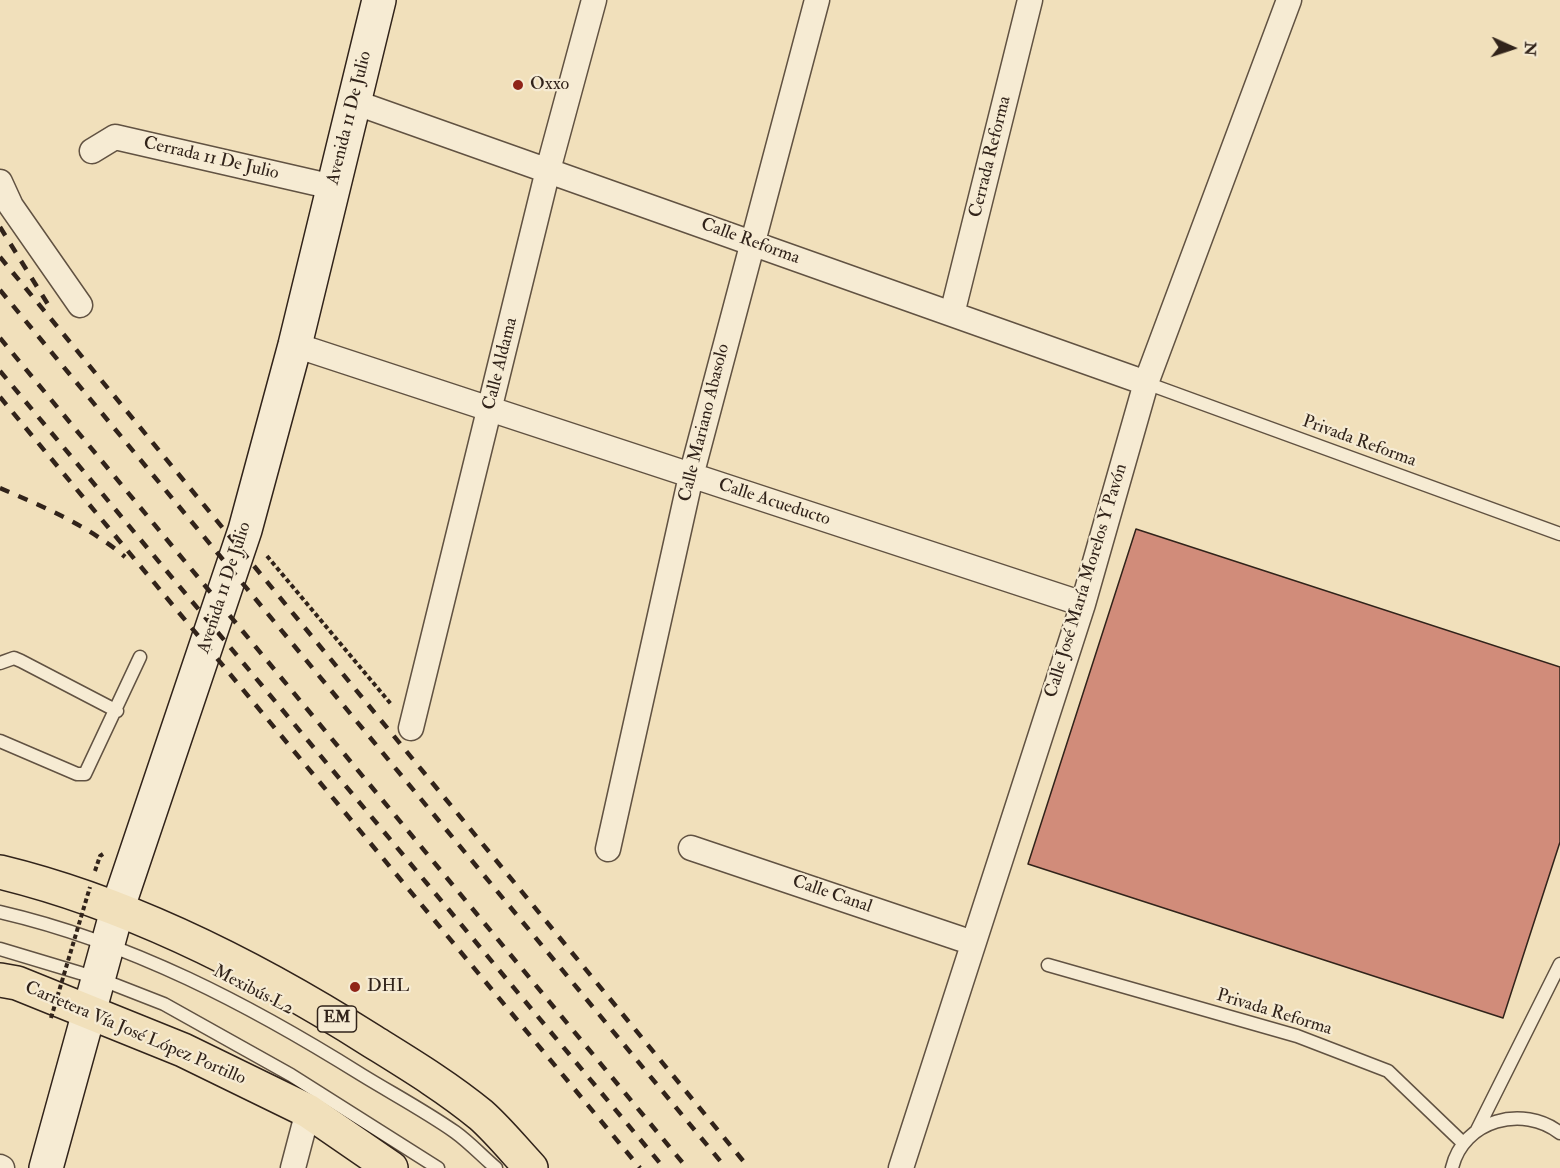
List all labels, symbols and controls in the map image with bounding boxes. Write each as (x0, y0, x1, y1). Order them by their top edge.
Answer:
north arrow (1482, 18, 1542, 78)
text: N (1520, 41, 1540, 57)
street label: Avenida 11 De Julio (323, 49, 377, 187)
place label: Oxxo (530, 74, 569, 96)
marker: Oxxo (511, 78, 525, 92)
street label: Cerrada Reforma (965, 94, 1017, 220)
street label: Cerrada 11 De Julio (141, 133, 281, 185)
street label: Calle Reforma (698, 214, 802, 270)
street label: Calle Aldama (479, 316, 523, 412)
street label: Calle Mariano Abasolo (675, 342, 735, 504)
street label: Privada Reforma (1299, 411, 1419, 473)
street label: Calle José María Morelos Y Pavón (1041, 461, 1133, 701)
street label: Calle Acueducto (715, 475, 833, 531)
street label: Avenida 11 De Julio (194, 520, 256, 656)
street label: Calle Canal (789, 871, 875, 919)
street label: Mexibús L2 (209, 962, 297, 1020)
place label: DHL (367, 976, 409, 998)
street label: Carretera Vía José López Portillo (21, 978, 249, 1090)
marker: DHL (348, 980, 362, 994)
street label: Privada Reforma (1214, 985, 1334, 1041)
road number: EM (318, 1006, 356, 1032)

